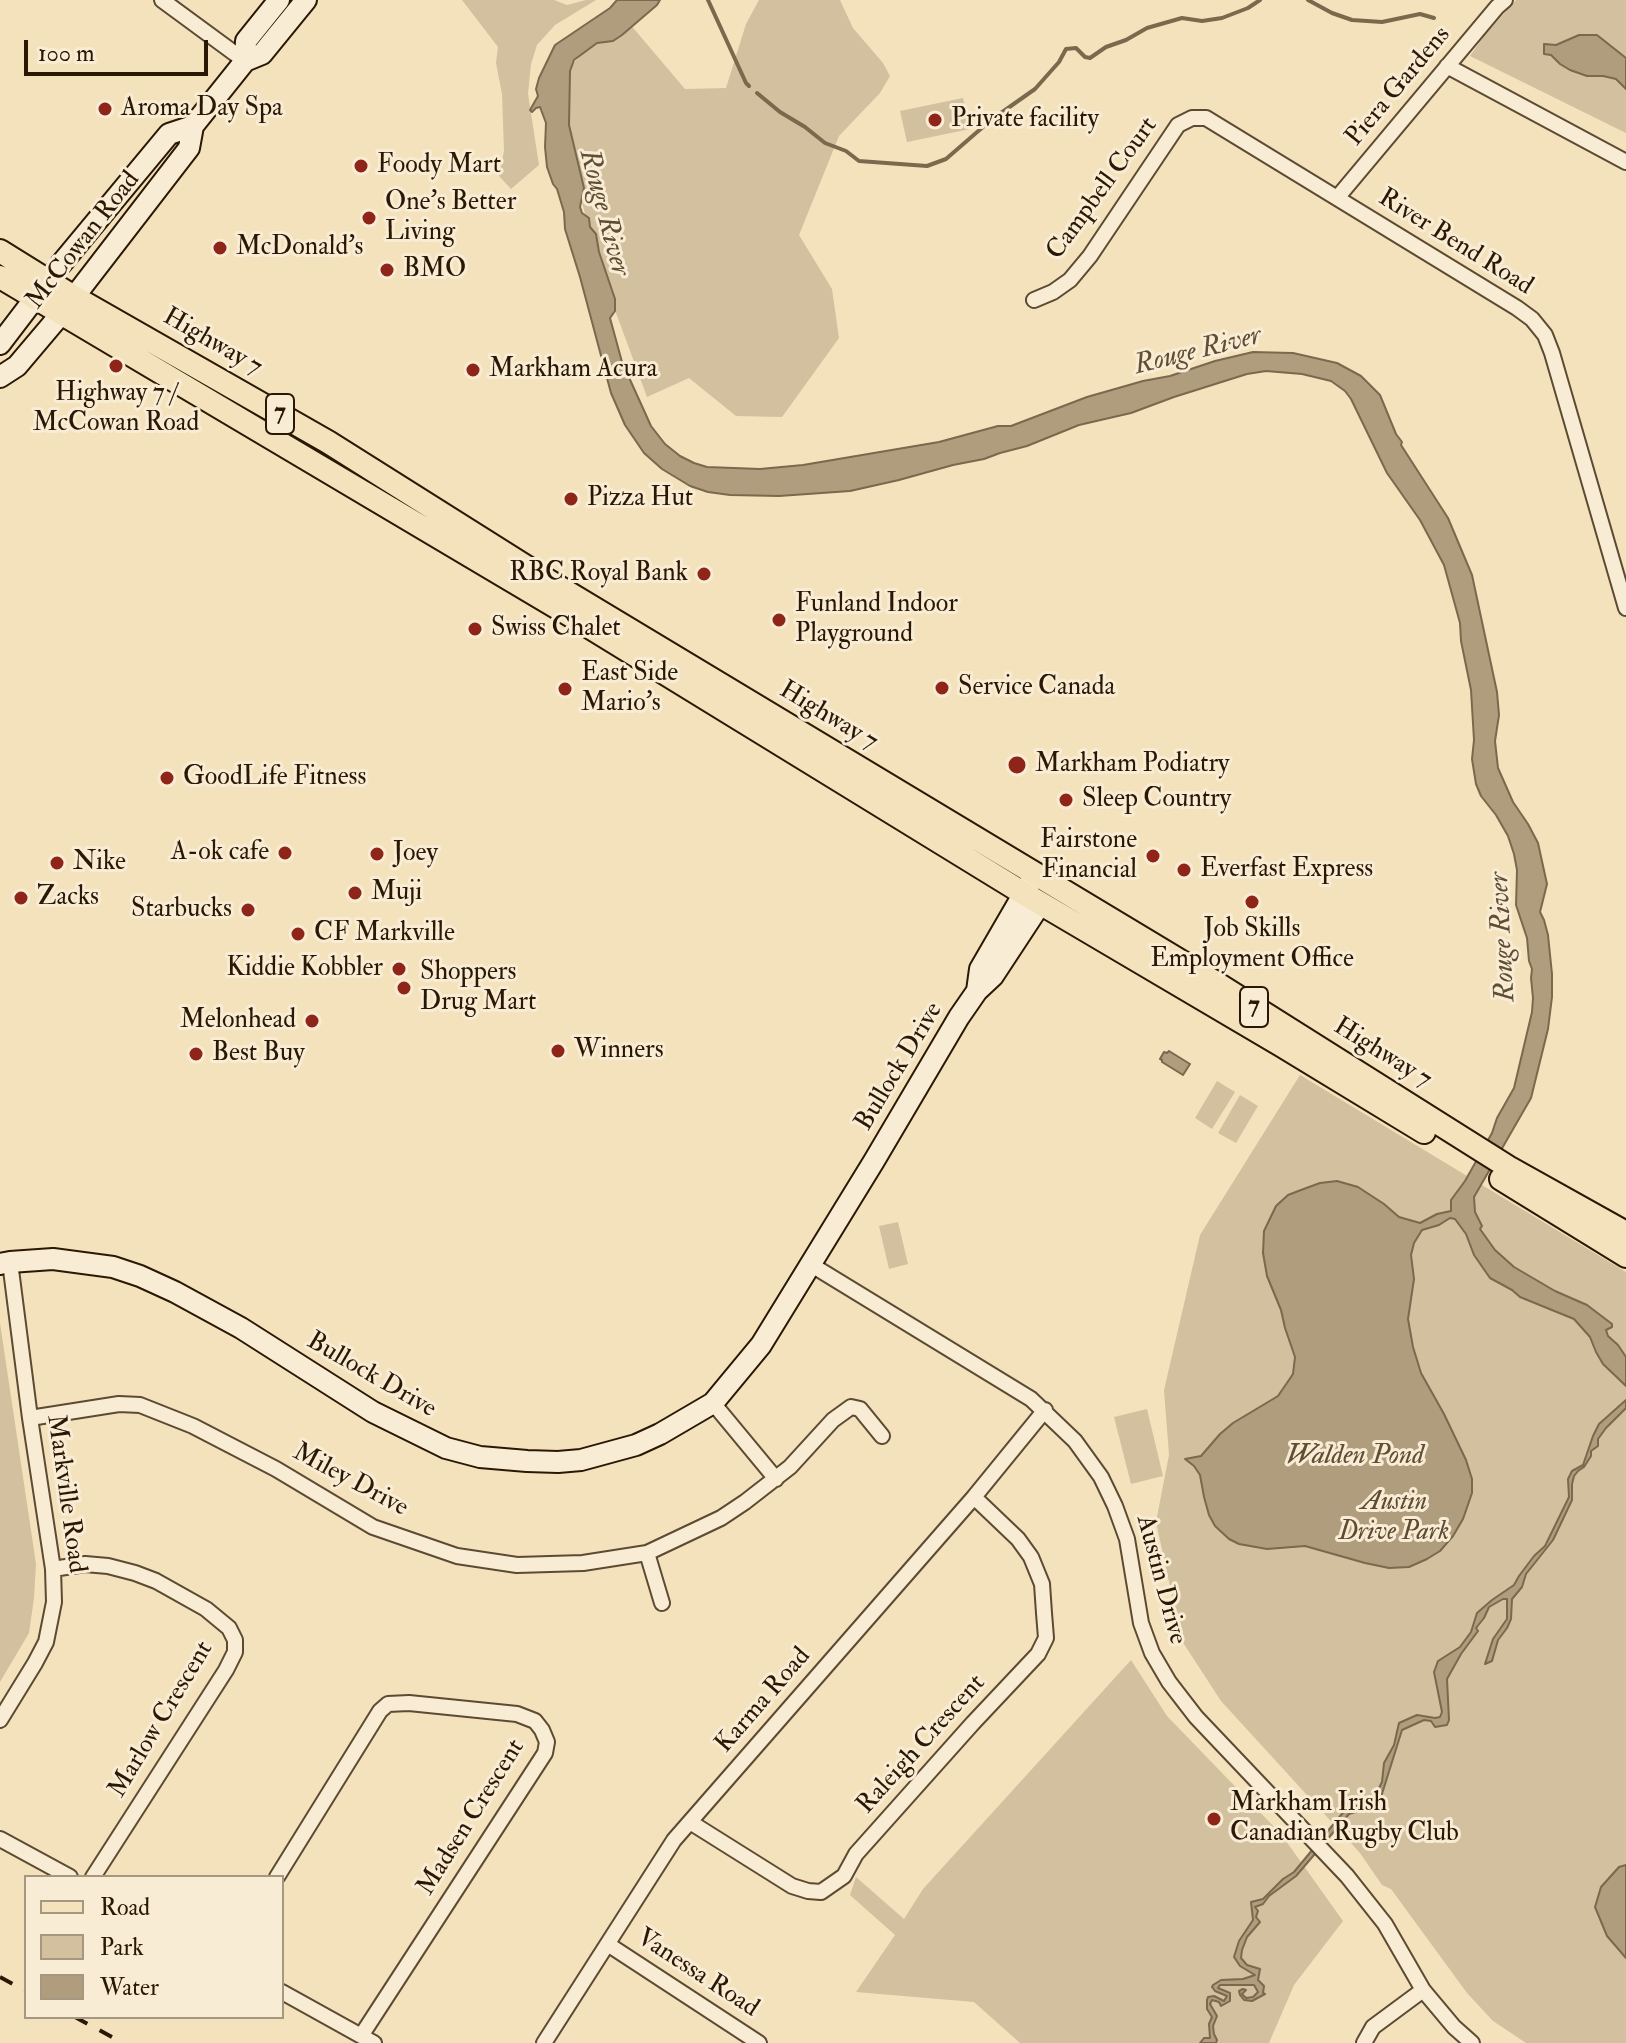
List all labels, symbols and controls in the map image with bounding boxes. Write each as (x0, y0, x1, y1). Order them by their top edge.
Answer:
street label: Piera Gardens (1340, 21, 1458, 153)
scale bar (28, 24, 212, 74)
text: 100 m (38, 38, 95, 69)
place label: Aroma Day Spa (121, 93, 283, 125)
marker: Aroma Day Spa (96, 100, 114, 118)
place label: Private facility (951, 104, 1099, 136)
marker: Private facility (926, 111, 944, 129)
street label: Campbell Court (1041, 112, 1165, 266)
water label: Rouge River (570, 146, 636, 280)
place label: Foody Mart (377, 150, 501, 182)
marker: Foody Mart (352, 157, 370, 175)
street label: McCowan Road (20, 166, 148, 316)
street label: River Bend Road (1372, 183, 1538, 303)
place label: One's Better Living (385, 187, 516, 248)
marker: One's Better Living (360, 209, 378, 227)
place label: McDonald's (236, 232, 363, 264)
marker: McDonald's (211, 239, 229, 257)
place label: BMO (403, 254, 466, 286)
marker: BMO (378, 261, 396, 279)
street label: Highway 7 (157, 302, 267, 384)
water label: Rouge River (1131, 320, 1265, 384)
place label: Markham Acura (489, 354, 657, 386)
marker: Highway 7 / McCowan Road (107, 357, 125, 375)
marker: Markham Acura (464, 361, 482, 379)
place label: Highway 7 / McCowan Road (33, 378, 199, 440)
road number: 7 (266, 394, 294, 434)
place label: Pizza Hut (587, 483, 693, 515)
marker: Pizza Hut (562, 490, 580, 508)
place label: RBC Royal Bank (509, 558, 688, 590)
marker: RBC Royal Bank (695, 565, 713, 583)
place label: Funland Indoor Playground (795, 589, 958, 650)
marker: Funland Indoor Playground (770, 611, 788, 629)
place label: Swiss Chalet (491, 613, 621, 645)
marker: Swiss Chalet (466, 620, 484, 638)
place label: East Side Mario's (581, 658, 678, 720)
place label: Service Canada (958, 672, 1115, 704)
street label: Highway 7 (773, 675, 883, 759)
marker: Service Canada (933, 679, 951, 697)
marker: East Side Mario's (556, 680, 574, 698)
place label: Markham Podiatry (1035, 749, 1230, 781)
marker: Markham Podiatry (1006, 754, 1028, 776)
place label: GoodLife Fitness (183, 762, 366, 794)
marker: GoodLife Fitness (158, 769, 176, 787)
place label: Sleep Country (1082, 784, 1231, 816)
marker: Sleep Country (1057, 791, 1075, 809)
place label: Fairstone Financial (1040, 825, 1137, 886)
place label: A-ok cafe (171, 837, 269, 869)
place label: Joey (393, 838, 438, 870)
marker: A-ok cafe (276, 844, 294, 862)
marker: Joey (368, 845, 386, 863)
place label: Nike (73, 847, 126, 879)
marker: Fairstone Financial (1144, 847, 1162, 865)
marker: Nike (48, 854, 66, 872)
place label: Everfast Express (1200, 854, 1373, 886)
marker: Everfast Express (1175, 861, 1193, 879)
water label: Rouge River (1484, 871, 1524, 1003)
place label: Muji (371, 877, 422, 909)
place label: Zacks (37, 882, 99, 914)
marker: Muji (346, 884, 364, 902)
marker: Zacks (12, 889, 30, 907)
marker: Job Skills Employment Office (1243, 893, 1261, 911)
place label: Starbucks (131, 894, 232, 926)
marker: Starbucks (239, 901, 257, 919)
place label: Job Skills Employment Office (1150, 914, 1354, 976)
place label: CF Markville (314, 918, 455, 950)
marker: CF Markville (289, 925, 307, 943)
place label: Kiddie Kobbler (227, 953, 383, 985)
place label: Shoppers Drug Mart (420, 957, 536, 1018)
marker: Kiddie Kobbler (390, 960, 408, 978)
marker: Shoppers Drug Mart (395, 979, 413, 997)
road number: 7 (1240, 987, 1268, 1027)
street label: Bullock Drive (850, 997, 950, 1137)
place label: Melonhead (180, 1005, 296, 1037)
marker: Melonhead (303, 1012, 321, 1030)
street label: Highway 7 (1327, 1012, 1437, 1096)
place label: Winners (574, 1035, 664, 1067)
place label: Best Buy (212, 1038, 305, 1070)
marker: Winners (549, 1042, 567, 1060)
marker: Best Buy (187, 1045, 205, 1063)
street label: Bullock Drive (301, 1326, 441, 1426)
street label: Markville Road (38, 1413, 92, 1575)
street label: Miley Drive (287, 1438, 413, 1524)
water label: Walden Pond (1286, 1440, 1424, 1474)
park label: Austin Drive Park (1339, 1487, 1449, 1548)
street label: Austin Drive (1128, 1512, 1192, 1648)
street label: Marlow Crescent (103, 1636, 221, 1804)
street label: Karma Road (710, 1642, 818, 1760)
street label: Raleigh Crescent (851, 1669, 993, 1821)
street label: Madsen Crescent (412, 1734, 532, 1902)
place label: Markham Irish Canadian Rugby Club (1230, 1788, 1459, 1850)
marker: Markham Irish Canadian Rugby Club (1205, 1810, 1223, 1828)
legend (24, 1875, 284, 2019)
text: Road (100, 1892, 150, 1923)
street label: Vanessa Road (630, 1923, 764, 2025)
text: Park (100, 1932, 144, 1963)
text: Water (100, 1972, 159, 2003)

